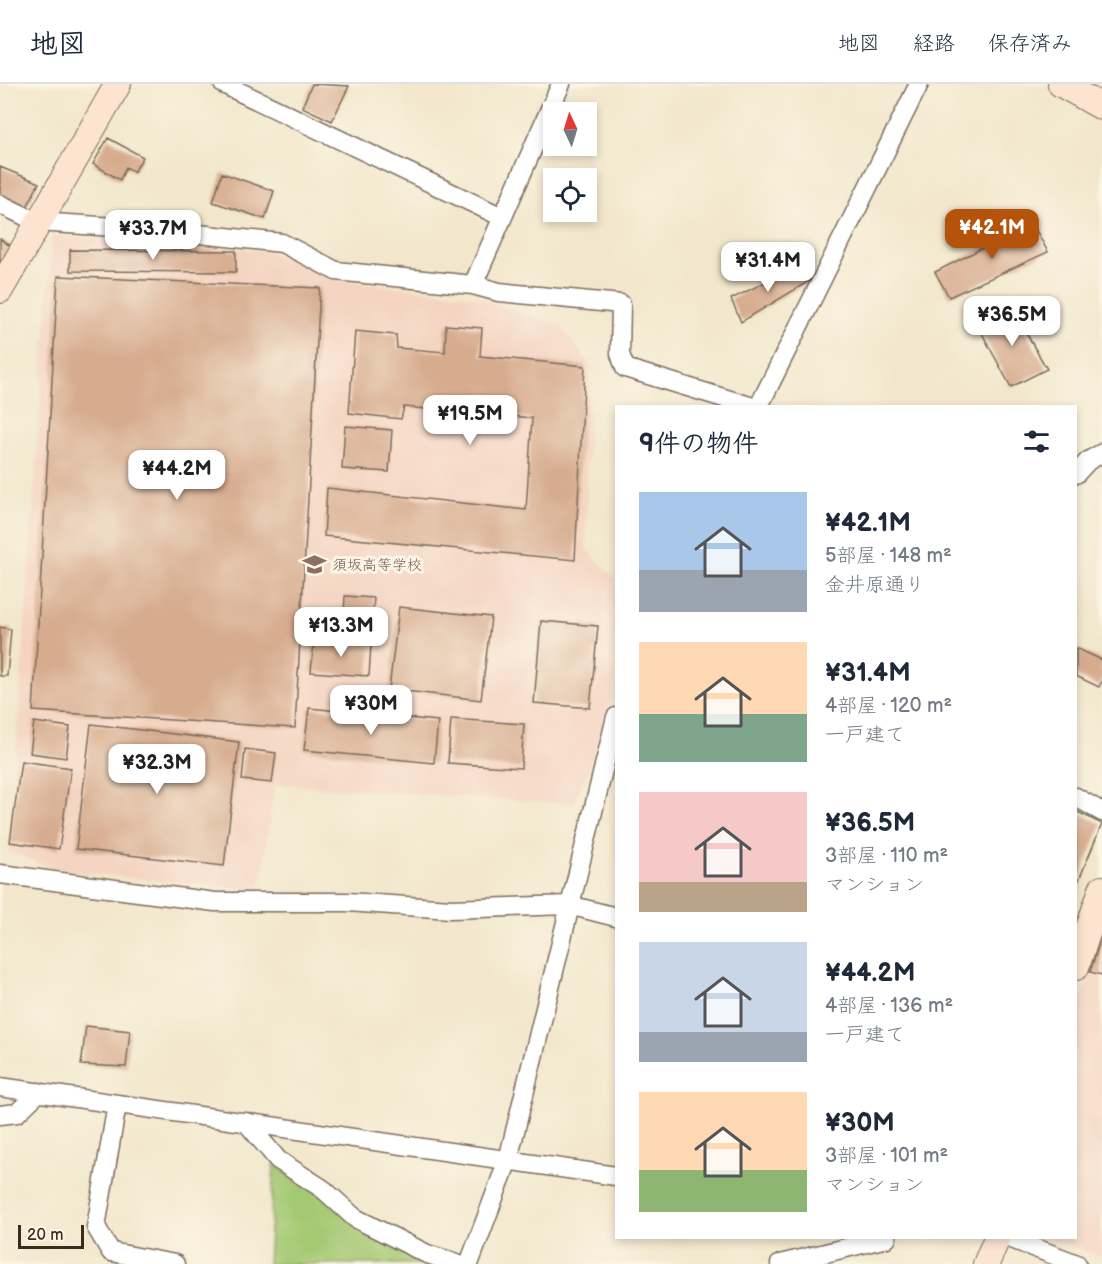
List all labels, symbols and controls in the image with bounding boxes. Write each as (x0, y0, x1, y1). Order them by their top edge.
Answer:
text: 地図 (30, 28, 86, 61)
text: 地図 (838, 31, 880, 56)
text: 経路 (913, 31, 955, 56)
text: 保存済み (988, 31, 1072, 56)
north arrow (543, 102, 597, 156)
map controls (543, 102, 597, 222)
button: locate (543, 168, 597, 222)
pin: ¥42.1M (943, 209, 1041, 260)
pin: ¥33.7M (104, 210, 202, 261)
text: ¥42.1M (959, 216, 1025, 240)
text: ¥33.7M (119, 217, 187, 241)
pin: ¥31.4M (719, 242, 817, 293)
text: ¥31.4M (735, 249, 801, 273)
pin: ¥36.5M (963, 296, 1061, 347)
text: ¥36.5M (977, 303, 1047, 327)
pin: ¥19.5M (421, 395, 519, 446)
text: ¥19.5M (437, 402, 503, 426)
icon: filters (1020, 425, 1053, 458)
text: 9件の物件 (639, 429, 758, 460)
pin: ¥44.2M (128, 450, 226, 501)
text: ¥44.2M (142, 457, 212, 481)
text: ¥42.1M (825, 508, 911, 539)
icon: home (687, 516, 759, 588)
text: 5部屋 · 148 m² (825, 544, 952, 568)
school or university icon: 須坂高等学校 (301, 552, 327, 578)
place label: 須坂高等学校 (332, 556, 422, 575)
text: 金井原通り (825, 573, 925, 597)
pin: ¥13.3M (292, 607, 390, 658)
text: ¥13.3M (308, 614, 374, 638)
text: ¥31.4M (825, 658, 911, 689)
icon: home (687, 666, 759, 738)
pin: ¥30M (335, 685, 407, 736)
text: ¥30M (344, 692, 398, 716)
text: 4部屋 · 120 m² (825, 694, 952, 718)
text: 一戸建て (825, 723, 905, 747)
pin: ¥32.3M (108, 744, 206, 795)
text: ¥32.3M (122, 751, 192, 775)
text: ¥36.5M (825, 808, 915, 839)
icon: home (687, 816, 759, 888)
text: 3部屋 · 110 m² (825, 844, 948, 868)
text: マンション (825, 873, 924, 897)
text: ¥44.2M (825, 958, 915, 989)
icon: home (687, 966, 759, 1038)
text: 4部屋 · 136 m² (825, 994, 953, 1018)
text: 一戸建て (825, 1023, 905, 1047)
text: ¥30M (825, 1108, 895, 1139)
icon: home (687, 1116, 759, 1188)
text: 3部屋 · 101 m² (825, 1144, 948, 1168)
text: マンション (825, 1173, 924, 1197)
scale bar (18, 1222, 84, 1250)
text: 20 m (27, 1226, 63, 1245)

